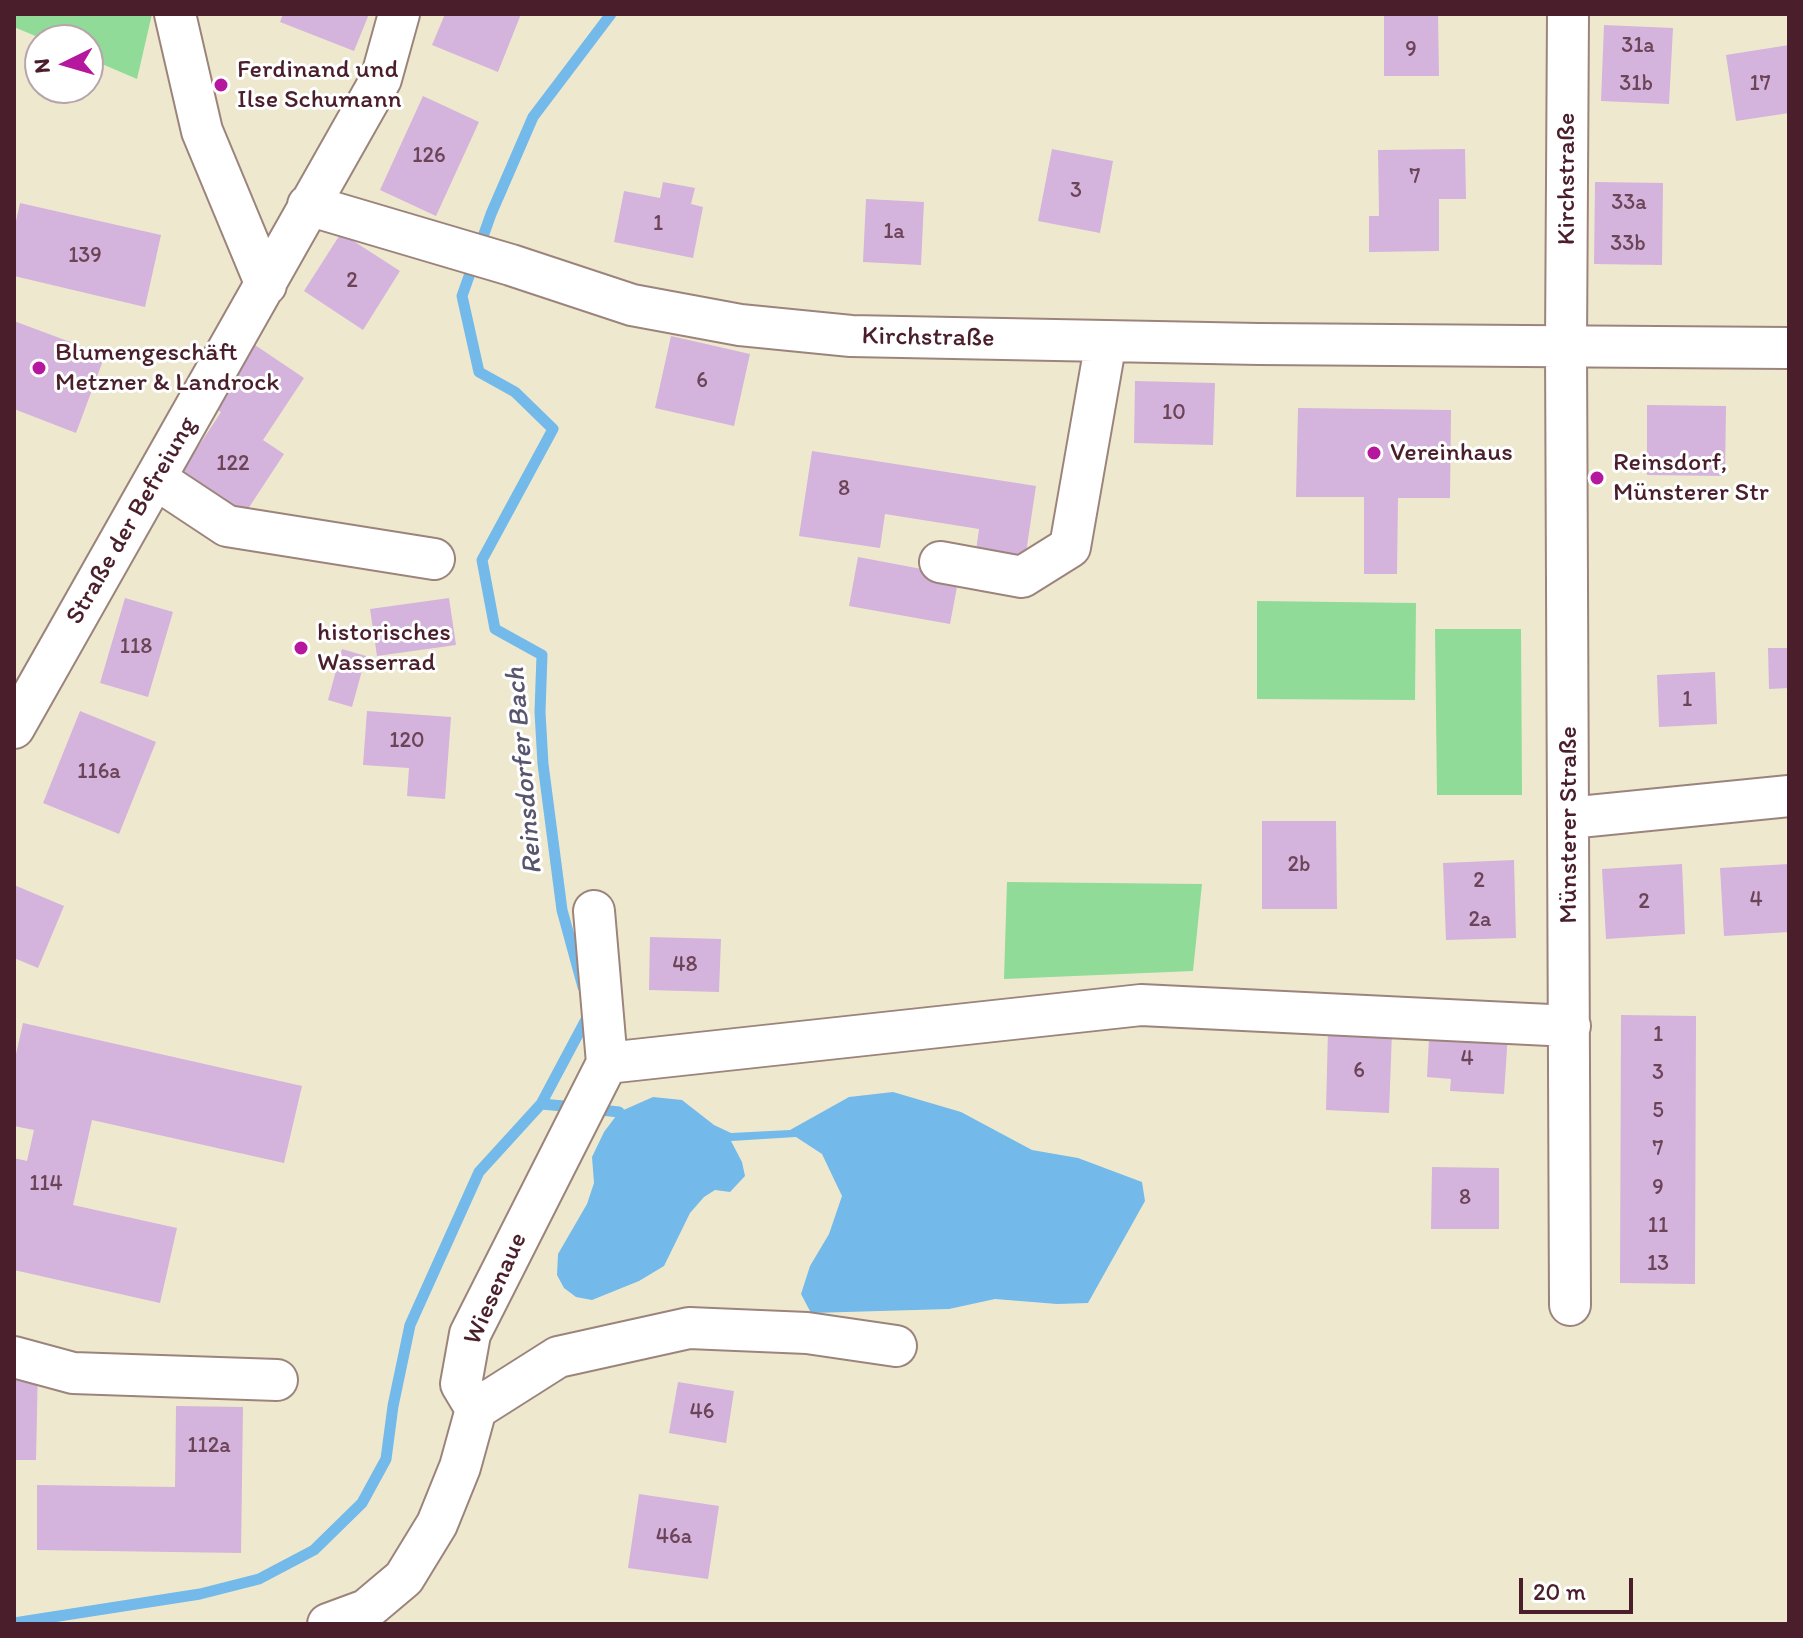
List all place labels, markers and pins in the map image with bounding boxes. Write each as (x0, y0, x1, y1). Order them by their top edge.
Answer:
place label: Ferdinand und Ilse Schumann (237, 54, 402, 116)
marker: Ferdinand und Ilse Schumann (212, 76, 230, 94)
place label: Blumengeschäft Metzner & Landrock (55, 337, 280, 398)
marker: Blumengeschäft Metzner & Landrock (30, 359, 48, 377)
place label: Vereinhaus (1390, 437, 1513, 469)
marker: Vereinhaus (1365, 444, 1383, 462)
place label: Reinsdorf, Münsterer Str (1613, 447, 1769, 508)
marker: Reinsdorf, Münsterer Str (1588, 469, 1606, 487)
place label: historisches Wasserrad (317, 617, 451, 678)
marker: historisches Wasserrad (292, 639, 310, 657)

